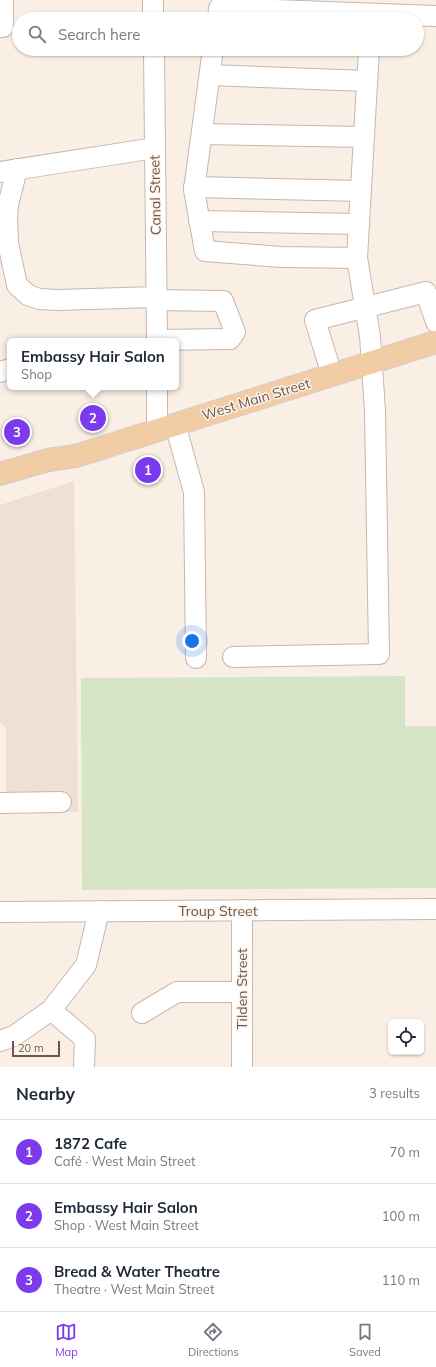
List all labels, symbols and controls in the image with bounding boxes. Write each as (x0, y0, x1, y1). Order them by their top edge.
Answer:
search box (12, 12, 424, 56)
icon: search (26, 23, 48, 45)
text: Search here (58, 25, 140, 44)
street label: Canal Street (145, 155, 165, 235)
popup (7, 338, 179, 390)
text: Embassy Hair Salon (21, 347, 165, 366)
text: Shop (21, 366, 52, 382)
street label: West Main Street (200, 374, 312, 424)
pin: 2 (80, 403, 106, 433)
pin: 3 (4, 417, 30, 447)
pin: 1 (135, 455, 161, 485)
your location (182, 631, 202, 651)
street label: Troup Street (178, 902, 258, 920)
street label: Tilden Street (233, 948, 251, 1030)
map controls (388, 1019, 424, 1055)
button: locate (388, 1019, 424, 1055)
scale bar (12, 1039, 60, 1058)
text: 20 m (18, 1041, 44, 1055)
text: Nearby (16, 1083, 75, 1104)
text: 3 results (369, 1085, 420, 1101)
text: 1872 Cafe (54, 1134, 127, 1153)
text: 1 (25, 1144, 33, 1160)
text: 70 m (390, 1144, 420, 1160)
text: Café · West Main Street (54, 1153, 196, 1169)
text: Embassy Hair Salon (54, 1198, 198, 1217)
text: 2 (25, 1208, 33, 1224)
text: 100 m (382, 1208, 420, 1224)
text: Shop · West Main Street (54, 1217, 199, 1233)
text: Bread & Water Theatre (54, 1262, 220, 1281)
text: 3 (25, 1272, 33, 1288)
text: 110 m (382, 1272, 420, 1288)
text: Theatre · West Main Street (54, 1281, 215, 1297)
tab: Map (55, 1321, 78, 1359)
tab: Directions (188, 1321, 239, 1359)
tab: Saved (349, 1321, 381, 1359)

